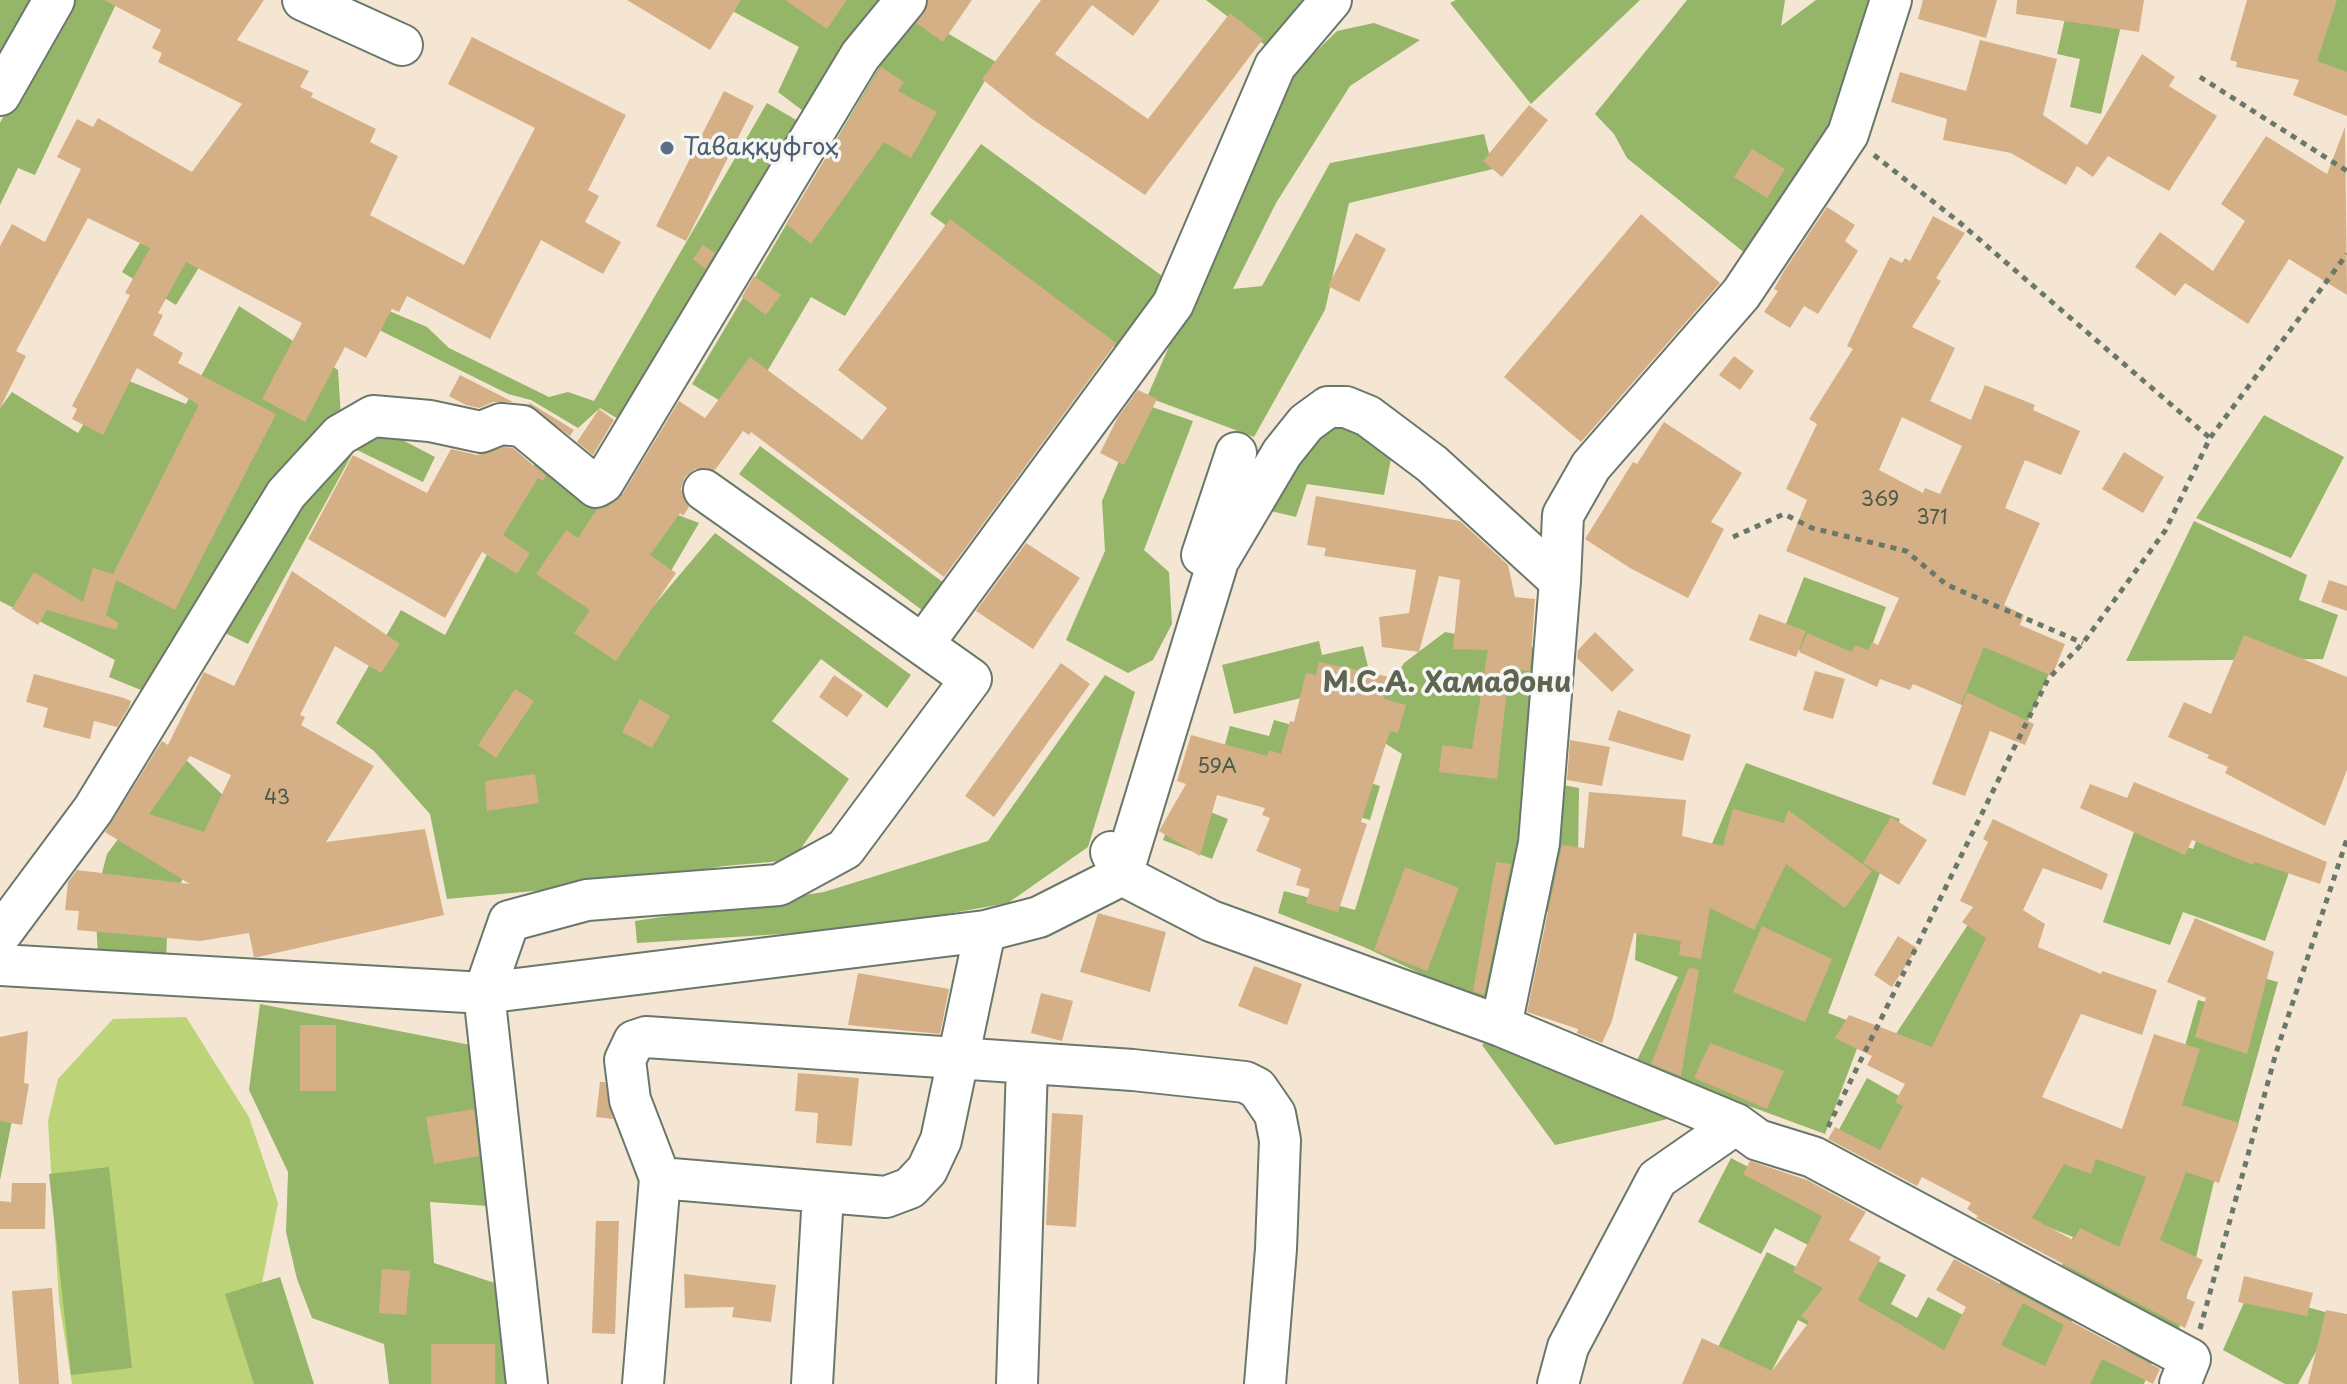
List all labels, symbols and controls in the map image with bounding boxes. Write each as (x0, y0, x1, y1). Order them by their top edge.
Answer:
place label: Таваққуфгоҳ (683, 134, 838, 162)
marker: Таваққуфгоҳ (658, 139, 676, 157)
house number: 369 (1861, 488, 1899, 512)
house number: 371 (1916, 506, 1948, 530)
district label: М.С.А. Хамадони (1323, 667, 1571, 701)
house number: 59А (1197, 755, 1237, 779)
house number: 43 (264, 786, 290, 810)

